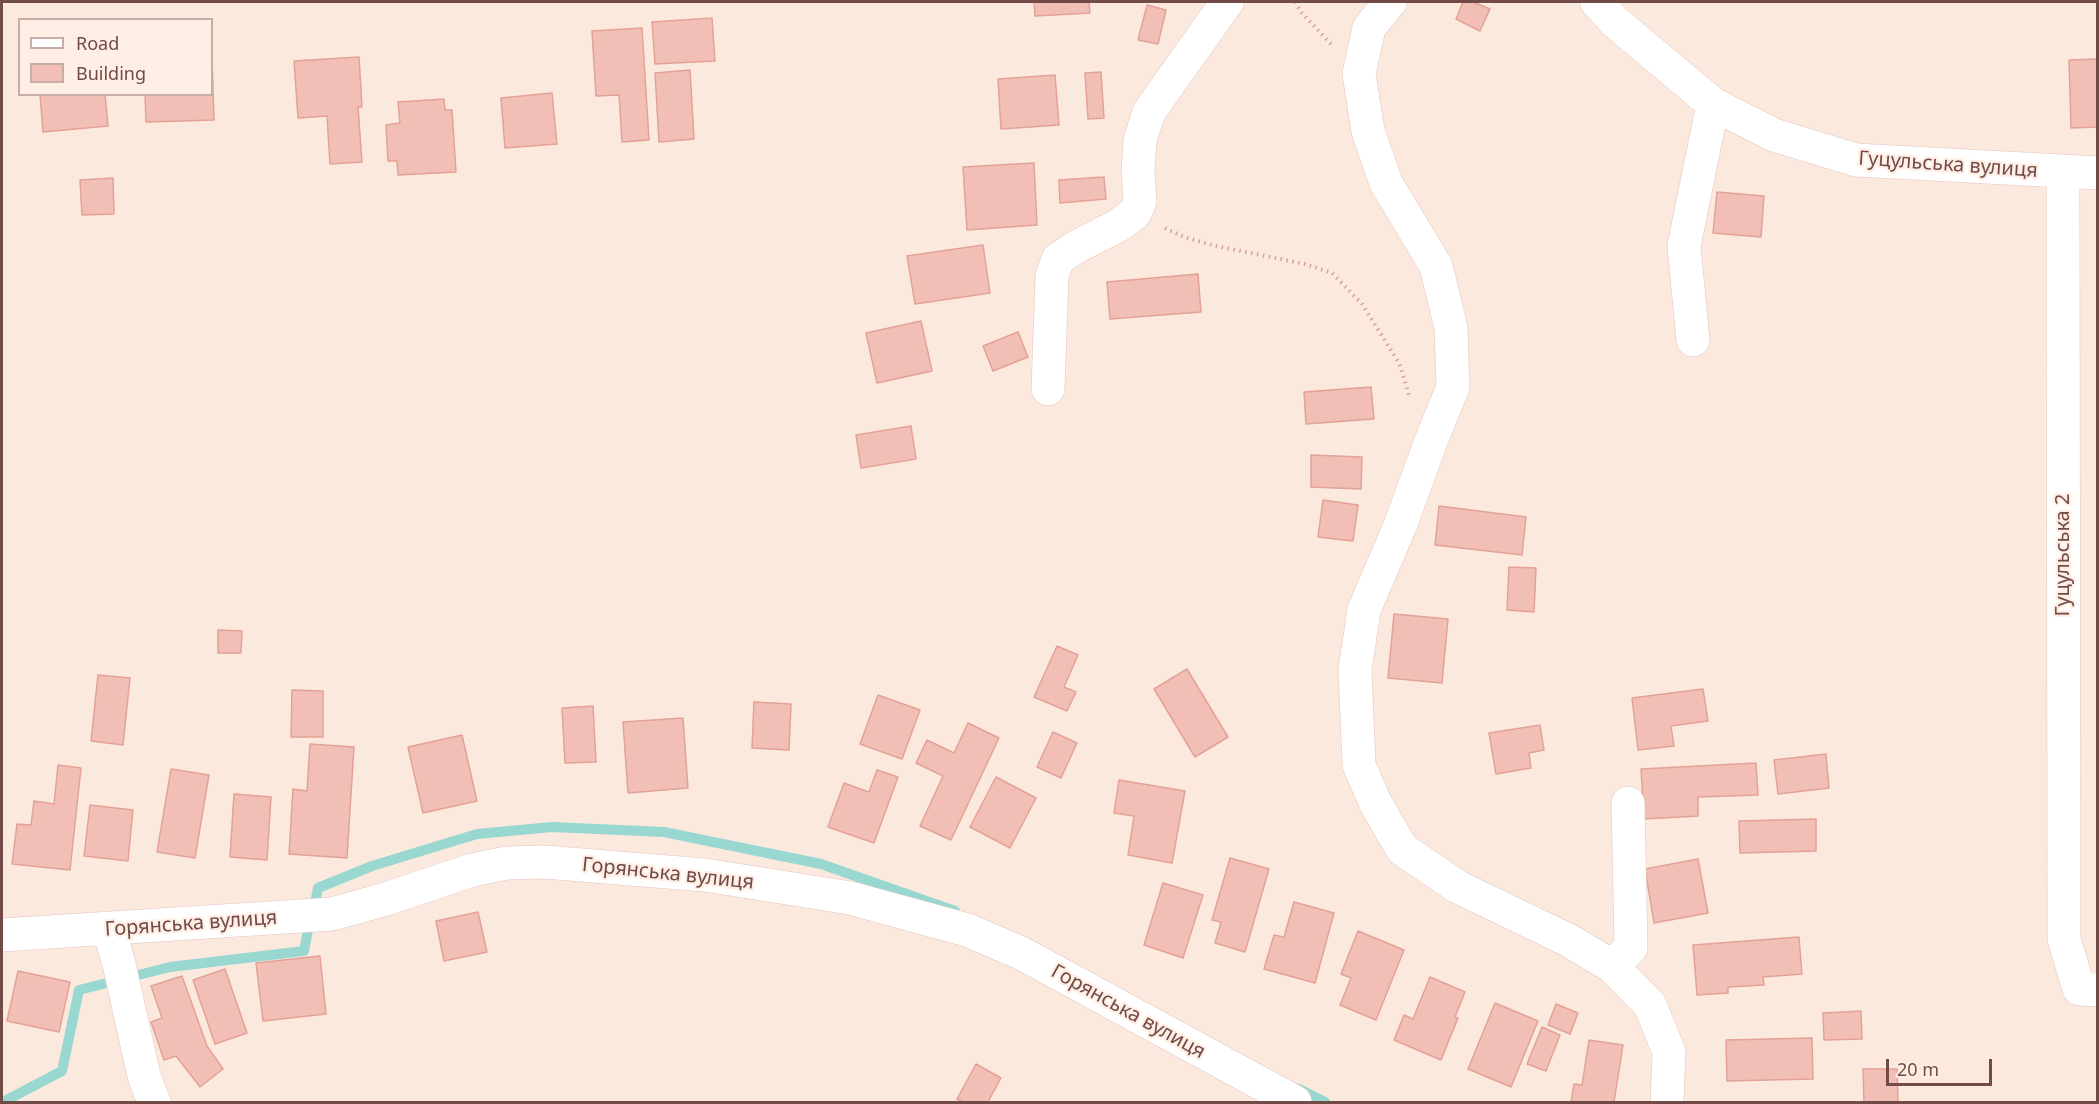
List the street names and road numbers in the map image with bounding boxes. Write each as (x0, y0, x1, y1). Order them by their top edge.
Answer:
street label: Гуцульська вулиця (1858, 147, 2038, 183)
street label: Гуцульська 2 (2051, 494, 2075, 616)
street label: Горянська вулиця (581, 853, 755, 895)
street label: Горянська вулиця (104, 906, 278, 942)
street label: Горянська вулиця (1047, 960, 1209, 1064)

